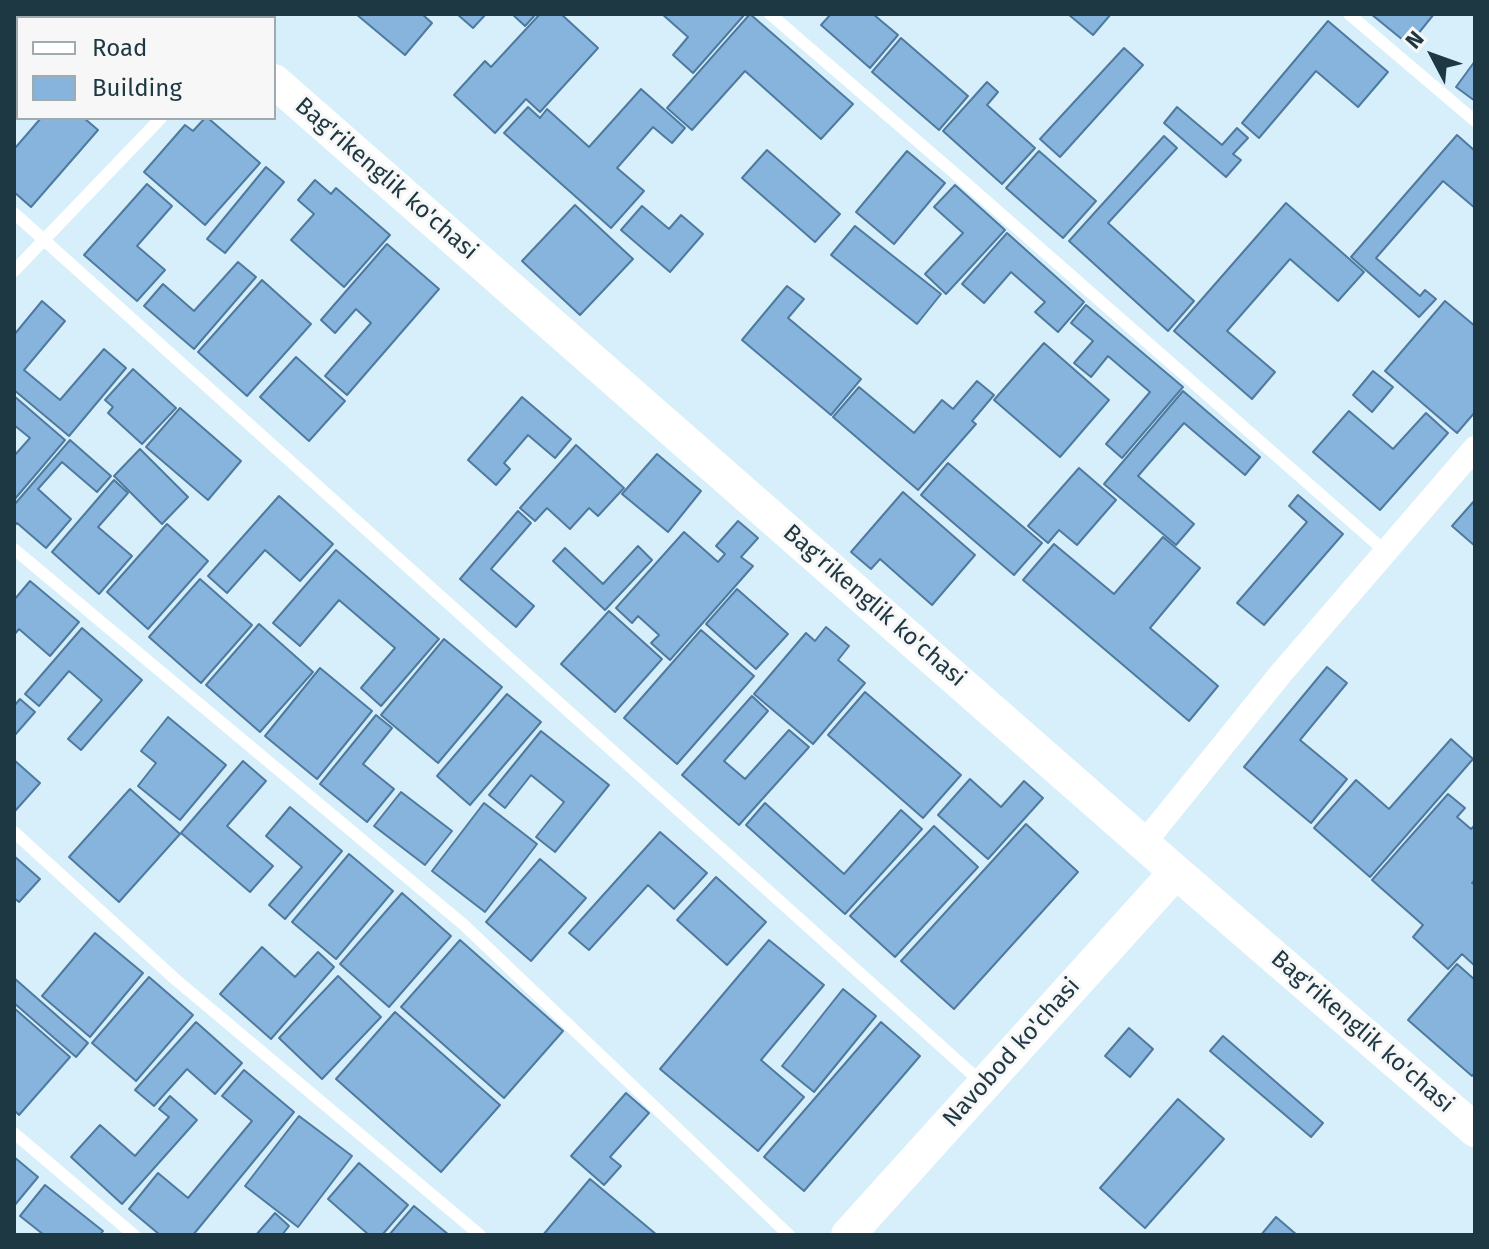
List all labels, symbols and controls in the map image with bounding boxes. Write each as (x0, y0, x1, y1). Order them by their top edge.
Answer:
legend (16, 16, 276, 120)
north arrow (1393, 16, 1473, 96)
text: N (1400, 26, 1429, 54)
text: Road (92, 34, 147, 62)
text: Building (92, 74, 182, 102)
street label: Bag'rikenglik ko'chasi (289, 92, 483, 266)
street label: Bag'rikenglik ko'chasi (777, 519, 971, 693)
street label: Bag'rikenglik ko'chasi (1265, 945, 1459, 1119)
street label: Navobod ko'chasi (937, 972, 1087, 1134)

